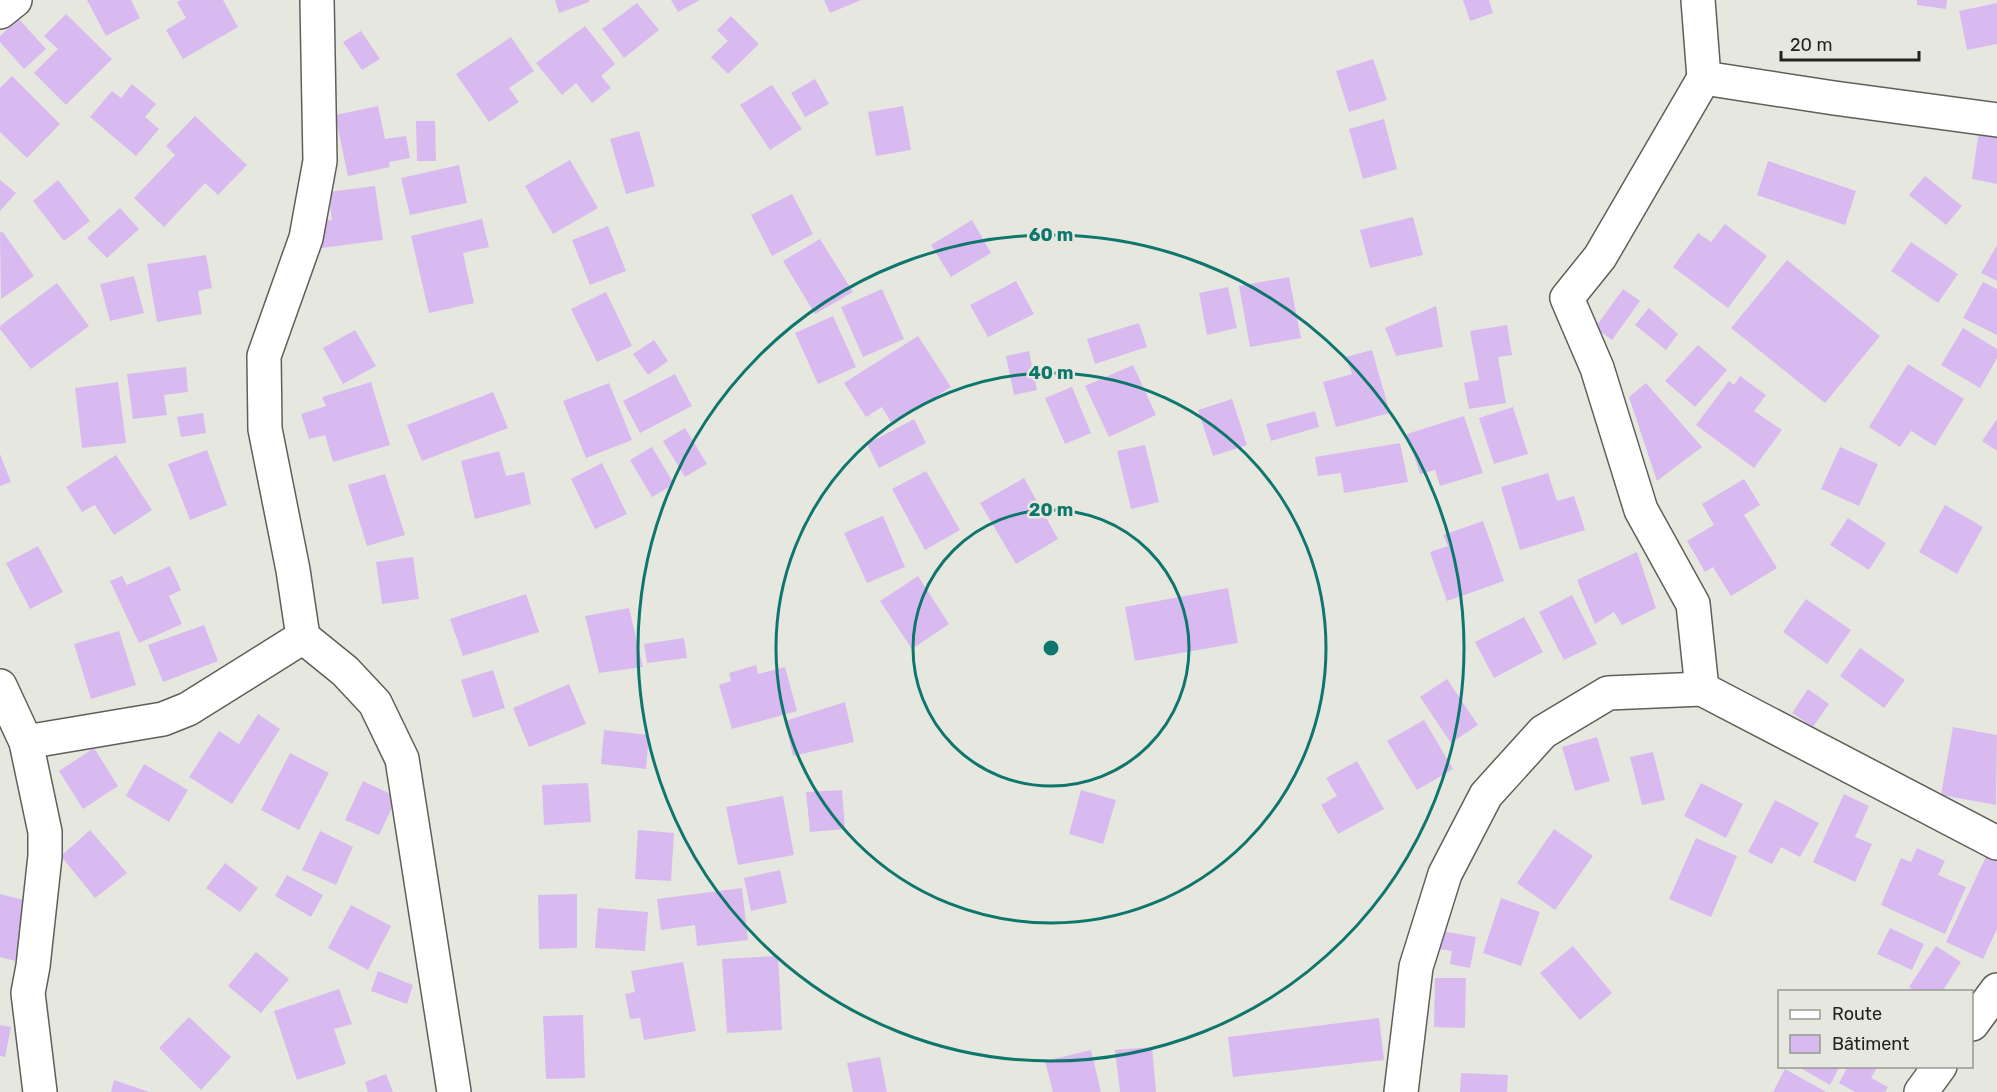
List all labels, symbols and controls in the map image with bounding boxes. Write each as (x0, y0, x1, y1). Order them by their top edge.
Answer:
scale bar (1781, 24, 1919, 62)
text: 20 m (1790, 34, 1832, 56)
text: 60 m (1029, 224, 1073, 246)
text: 40 m (1029, 362, 1073, 384)
text: 20 m (1029, 499, 1073, 521)
centre of rings (1041, 638, 1061, 658)
legend (1778, 990, 1973, 1068)
text: Route (1832, 1003, 1882, 1025)
text: Bâtiment (1832, 1033, 1909, 1055)

